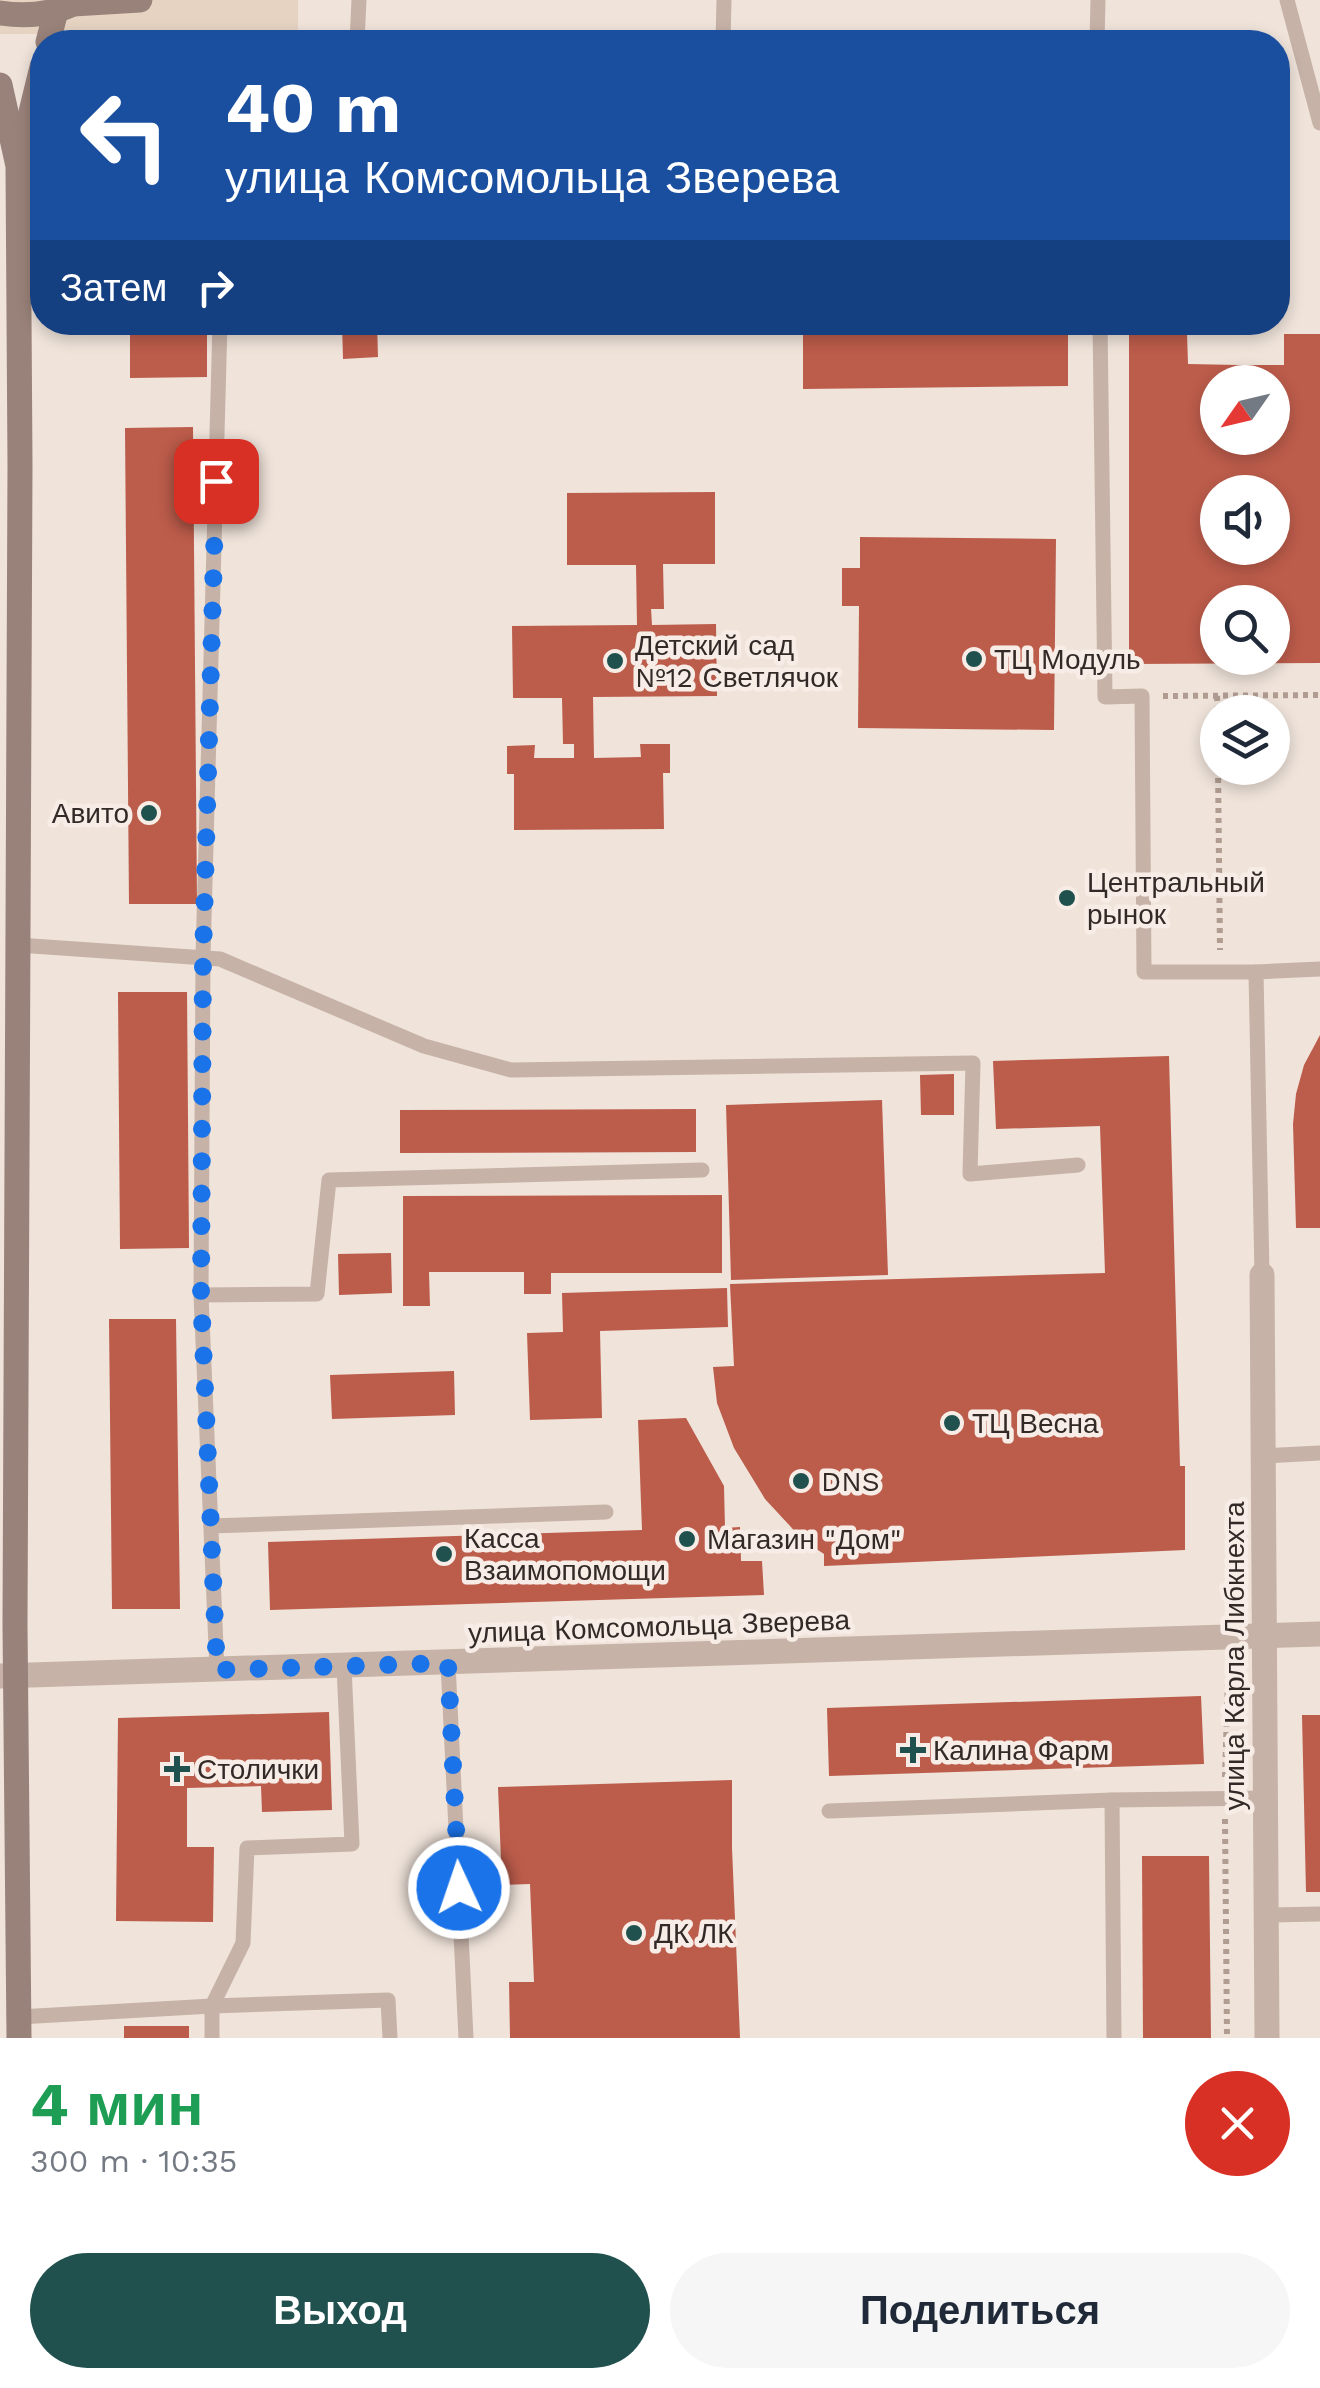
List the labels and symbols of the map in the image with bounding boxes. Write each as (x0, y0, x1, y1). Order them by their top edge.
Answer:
north arrow (1200, 365, 1290, 455)
pin (174, 439, 259, 524)
place label: Детский сад №12 Светлячок (635, 629, 839, 694)
place label: ТЦ Модуль (994, 643, 1141, 676)
marker: ТЦ Модуль (963, 648, 985, 670)
marker: Детский сад №12 Светлячок (604, 650, 626, 672)
place label: Авито (52, 797, 129, 830)
marker: Авито (138, 802, 160, 824)
place label: Центральный рынок (1087, 866, 1265, 931)
marker: Центральный рынок (1056, 887, 1078, 909)
place label: ТЦ Весна (972, 1407, 1099, 1440)
marker: ТЦ Весна (941, 1412, 963, 1434)
place label: DNS (821, 1465, 880, 1498)
marker: DNS (790, 1470, 812, 1492)
street label: улица Карла Либкнехта (1218, 1501, 1251, 1810)
place label: Касса Взаимопомощи (464, 1522, 666, 1587)
place label: Магазин "Дом" (707, 1523, 901, 1556)
marker: Магазин "Дом" (676, 1528, 698, 1550)
marker: Касса Взаимопомощи (433, 1543, 455, 1565)
street label: улица Комсомольца Зверева (467, 1603, 851, 1650)
place label: Калина Фарм (933, 1734, 1109, 1767)
marker: Калина Фарм (902, 1739, 924, 1761)
place label: Столички (197, 1753, 319, 1786)
marker: Столички (166, 1758, 188, 1780)
position arrow (407, 1836, 511, 1940)
place label: ДК ЛК (654, 1917, 734, 1950)
marker: ДК ЛК (623, 1922, 645, 1944)

